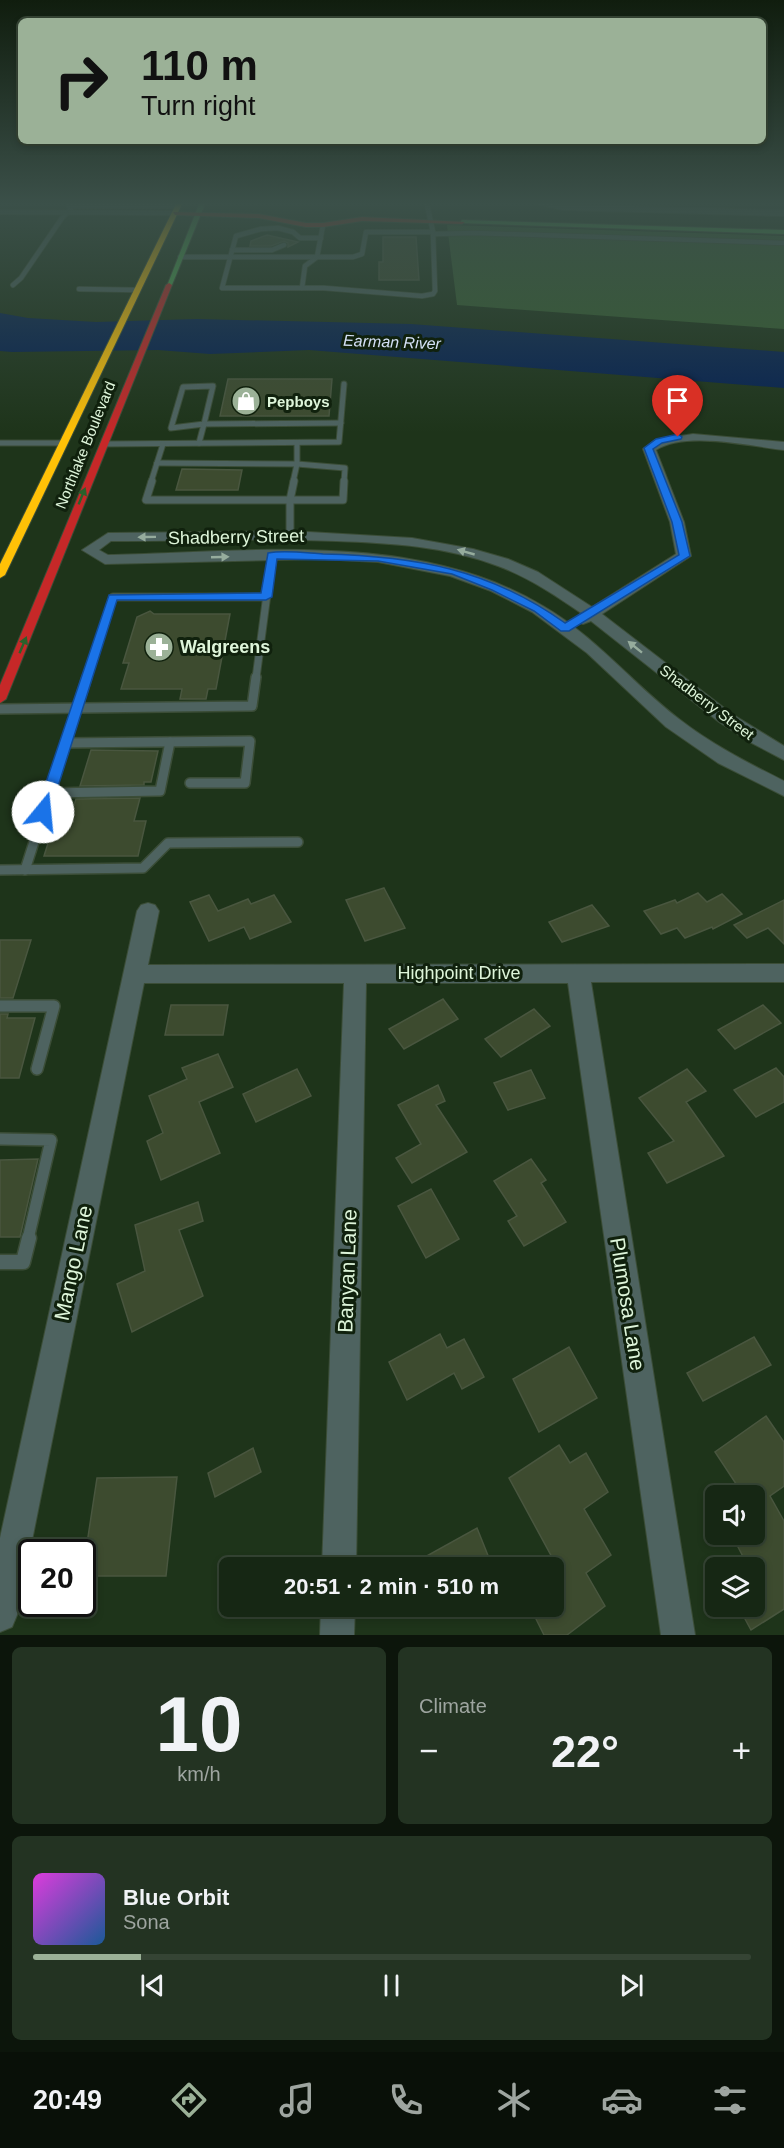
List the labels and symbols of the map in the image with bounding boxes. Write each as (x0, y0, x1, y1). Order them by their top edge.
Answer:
water label: Earman River (343, 332, 442, 352)
pin (652, 375, 703, 437)
street label: Northlake Boulevard (52, 379, 118, 511)
shop icon: Pepboys (230, 385, 262, 417)
place label: Pepboys (267, 393, 330, 410)
one-way arrow (78, 487, 87, 505)
street label: Shadberry Street (168, 526, 304, 548)
one-way arrow (137, 532, 156, 542)
one-way arrow (457, 547, 475, 556)
one-way arrow (211, 552, 230, 562)
pharmacy icon: Walgreens (143, 631, 175, 663)
one-way arrow (18, 635, 28, 653)
place label: Walgreens (180, 637, 270, 657)
one-way arrow (627, 641, 642, 653)
street label: Shadberry Street (657, 661, 758, 743)
position arrow (11, 780, 75, 844)
street label: Highpoint Drive (397, 963, 521, 983)
street label: Mango Lane (50, 1204, 96, 1322)
street label: Banyan Lane (333, 1209, 361, 1333)
street label: Plumosa Lane (606, 1236, 650, 1372)
speed limit sign: 20 (18, 1539, 96, 1617)

